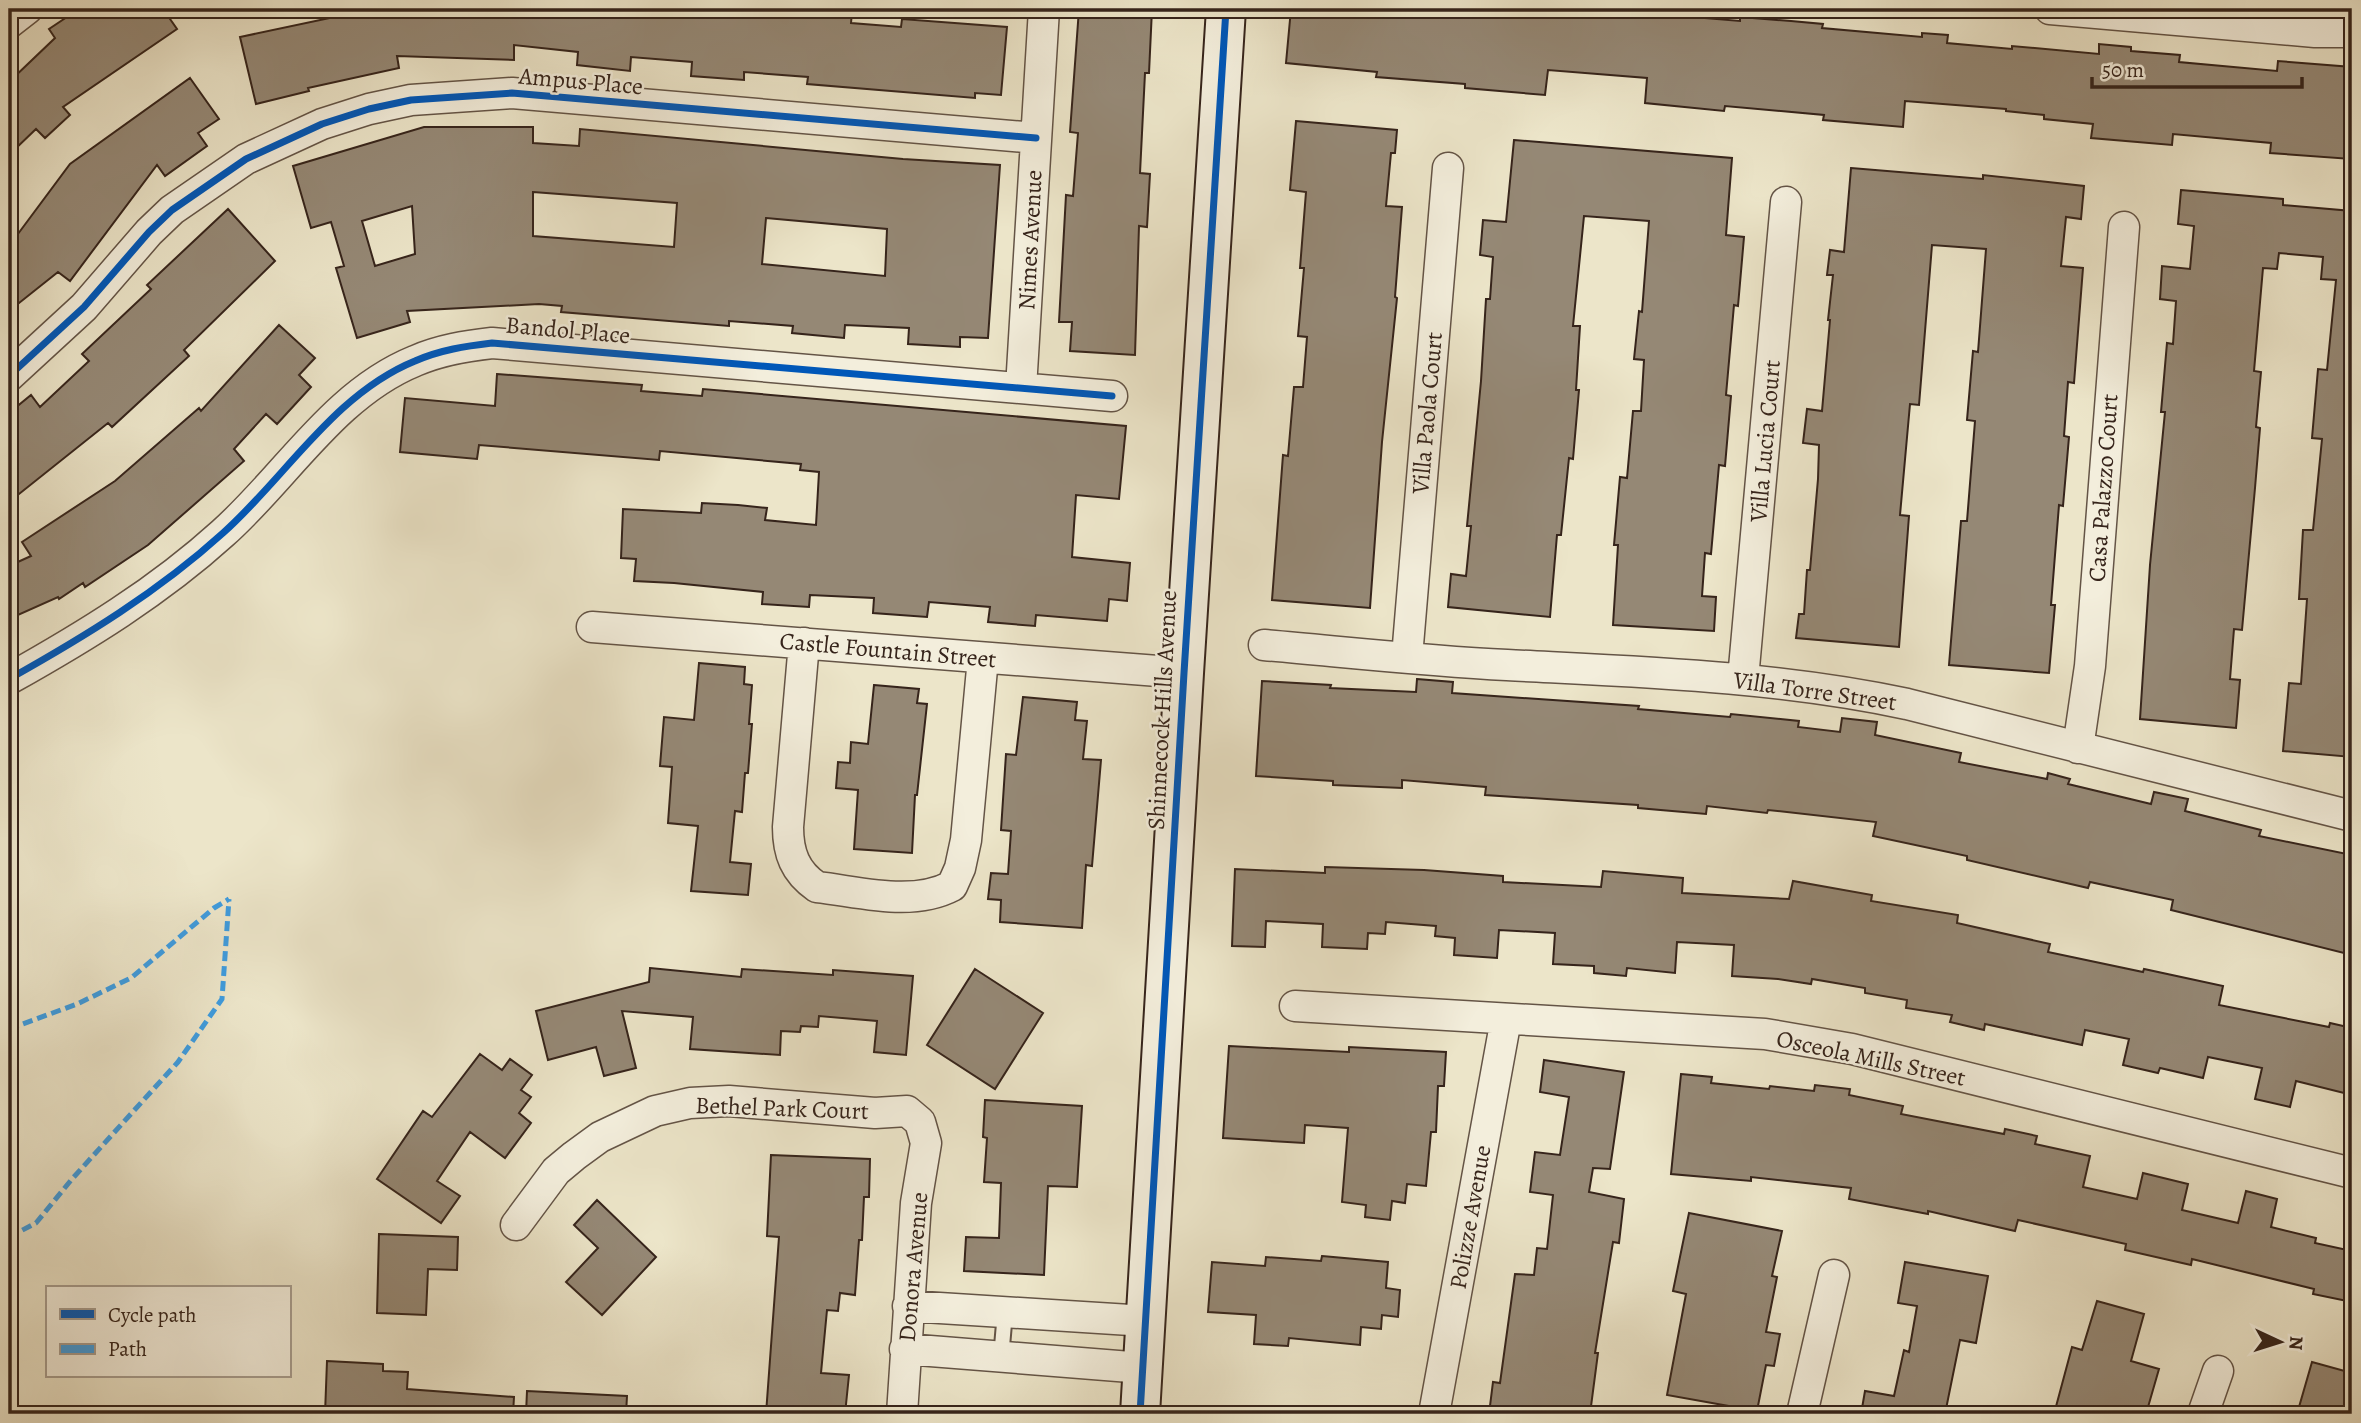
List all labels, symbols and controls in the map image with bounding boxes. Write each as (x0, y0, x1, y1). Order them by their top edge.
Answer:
scale bar (2092, 46, 2302, 90)
text: 50 m (2102, 56, 2144, 84)
street label: Ampus Place (517, 60, 644, 102)
street label: Nimes Avenue (1010, 169, 1050, 311)
street label: Bandol Place (504, 309, 632, 351)
street label: Villa Paola Court (1404, 331, 1450, 496)
street label: Villa Lucia Court (1742, 358, 1788, 524)
street label: Casa Palazzo Court (2080, 393, 2126, 583)
street label: Shinnecock Hills Avenue (1140, 589, 1184, 831)
street label: Castle Fountain Street (778, 625, 998, 675)
street label: Villa Torre Street (1730, 664, 1899, 718)
street label: Osceola Mills Street (1773, 1022, 1969, 1094)
street label: Bethel Park Court (695, 1089, 869, 1127)
street label: Polizze Avenue (1442, 1142, 1498, 1292)
street label: Donora Avenue (891, 1191, 935, 1343)
legend (46, 1286, 290, 1378)
text: Cycle path (108, 1301, 197, 1329)
north arrow (2246, 1308, 2316, 1378)
text: Path (108, 1335, 147, 1363)
text: N (2282, 1335, 2309, 1351)

